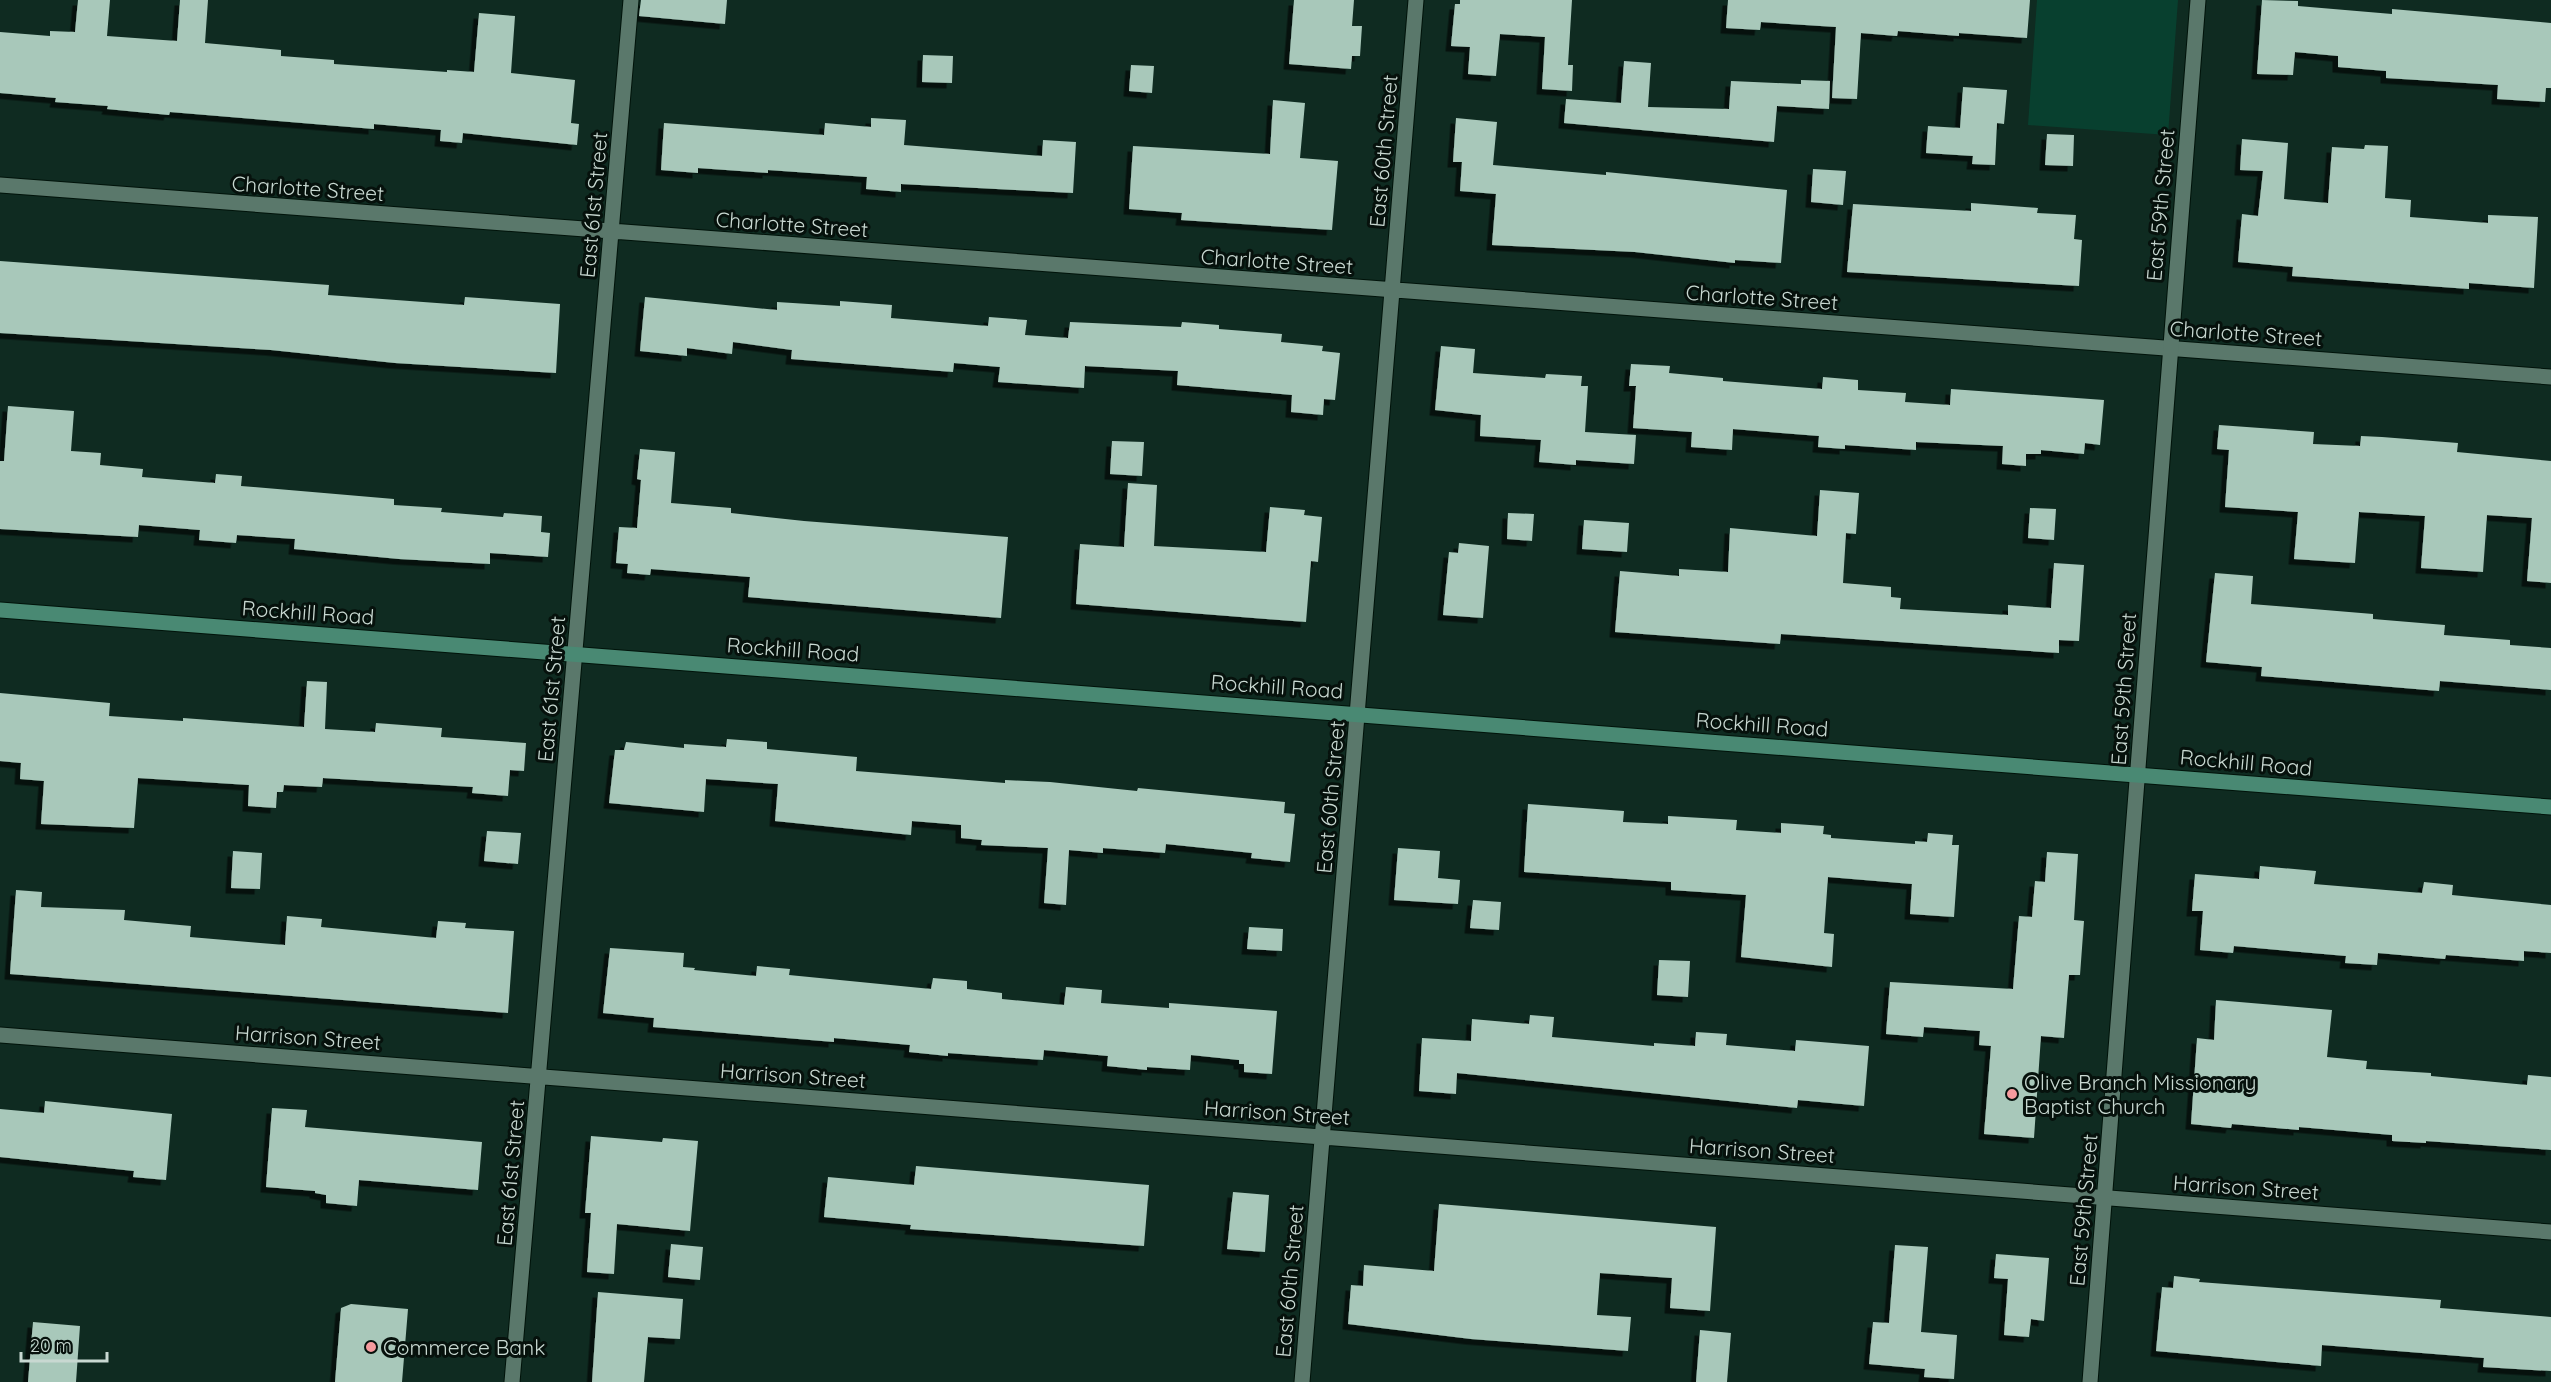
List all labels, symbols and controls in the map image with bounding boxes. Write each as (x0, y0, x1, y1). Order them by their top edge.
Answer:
street label: East 60th Street (1363, 73, 1403, 229)
street label: East 59th Street (2140, 128, 2180, 282)
street label: East 61st Street (574, 131, 612, 279)
street label: Charlotte Street (231, 170, 385, 206)
street label: Charlotte Street (715, 206, 869, 242)
street label: Charlotte Street (1200, 243, 1354, 279)
street label: Charlotte Street (1685, 279, 1839, 315)
street label: Charlotte Street (2169, 315, 2323, 351)
street label: Rockhill Road (241, 594, 375, 630)
street label: East 59th Street (2105, 612, 2141, 766)
street label: East 61st Street (532, 615, 570, 763)
street label: Rockhill Road (726, 631, 860, 667)
street label: Rockhill Road (1210, 668, 1344, 704)
street label: Rockhill Road (1695, 706, 1829, 742)
street label: East 60th Street (1310, 719, 1350, 875)
street label: Rockhill Road (2179, 743, 2313, 781)
street label: Harrison Street (234, 1019, 382, 1055)
street label: Harrison Street (719, 1057, 867, 1093)
place label: Olive Branch Missionary Baptist Church (2024, 1069, 2257, 1119)
marker: Olive Branch Missionary Baptist Church (2005, 1087, 2019, 1101)
street label: Harrison Street (1203, 1094, 1351, 1130)
street label: East 61st Street (491, 1099, 529, 1247)
street label: Harrison Street (1688, 1132, 1836, 1168)
street label: East 59th Street (2063, 1133, 2103, 1287)
street label: Harrison Street (2172, 1169, 2320, 1205)
street label: East 60th Street (1269, 1203, 1309, 1359)
scale bar (21, 1325, 106, 1363)
text: 20 m (30, 1334, 72, 1357)
place label: Commerce Bank (383, 1334, 545, 1360)
marker: Commerce Bank (364, 1340, 378, 1354)

